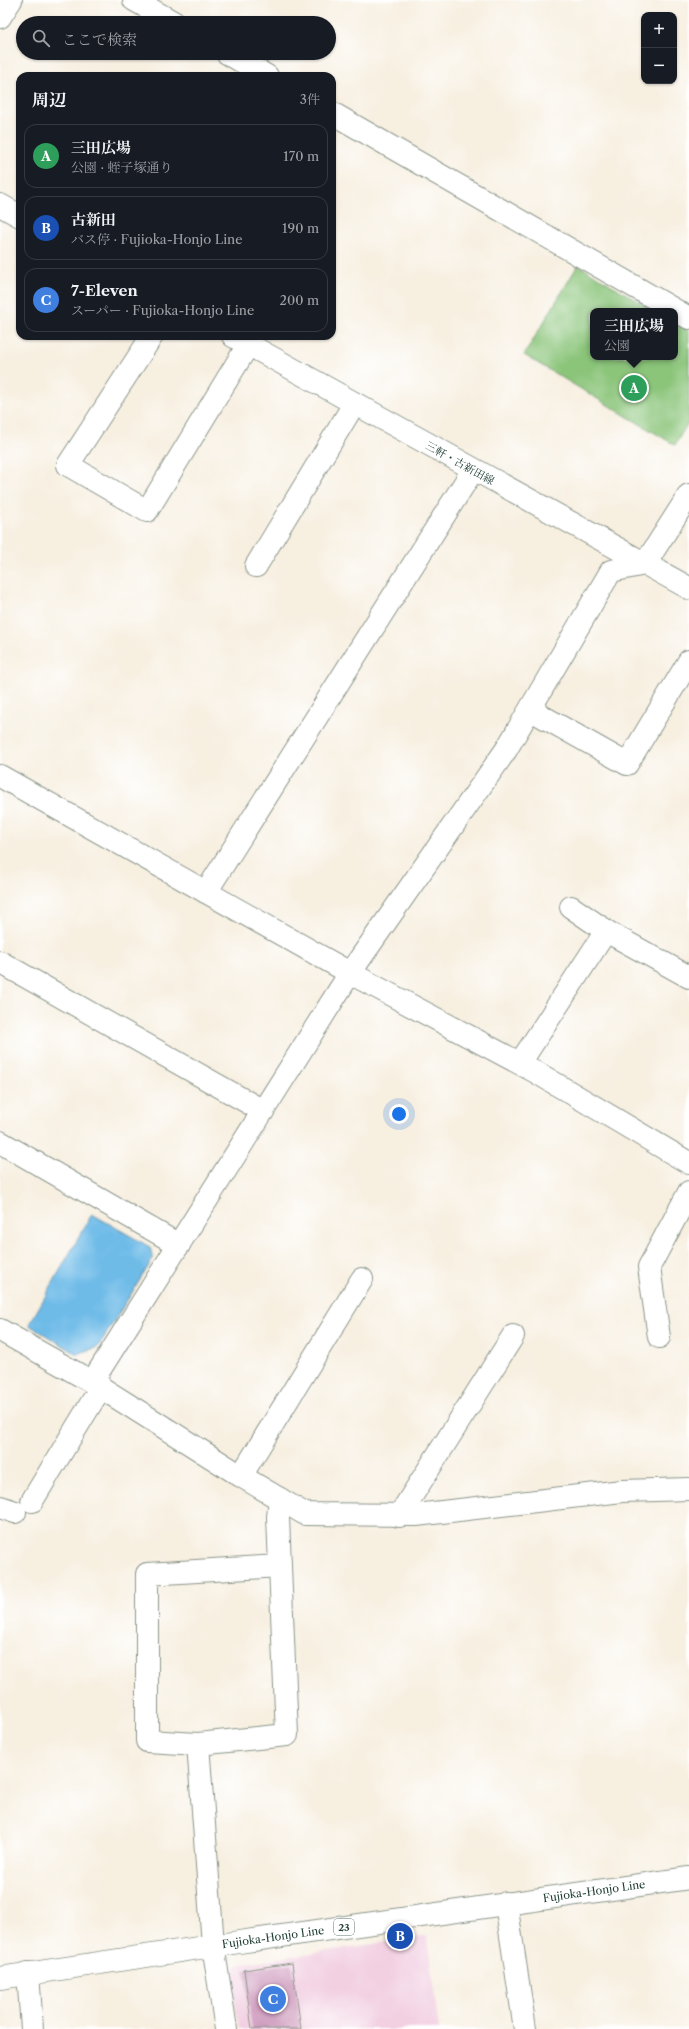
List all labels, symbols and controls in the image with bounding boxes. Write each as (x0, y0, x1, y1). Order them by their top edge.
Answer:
map controls (641, 12, 677, 84)
button: + (641, 12, 677, 48)
search box (16, 16, 336, 60)
icon: search (30, 27, 52, 49)
text: ここで検索 (62, 30, 137, 49)
button: − (641, 48, 677, 84)
text: 周辺 (32, 90, 66, 110)
text: 3件 (300, 91, 320, 107)
text: 三田広場 (71, 138, 131, 157)
text: A (41, 148, 51, 164)
text: 170 m (283, 148, 319, 164)
text: 公園 · 蛭子塚通り (71, 159, 173, 175)
text: 古新田 (71, 210, 116, 229)
text: B (41, 220, 51, 236)
text: 190 m (282, 220, 319, 236)
text: バス停 · Fujioka-Honjo Line (71, 231, 243, 247)
text: 7-Eleven (71, 281, 138, 300)
text: C (41, 292, 51, 308)
text: 200 m (279, 292, 319, 308)
text: スーパー · Fujioka-Honjo Line (71, 302, 254, 318)
popup (590, 308, 678, 360)
text: 三田広場 (604, 316, 664, 335)
text: 公園 (604, 337, 630, 353)
pin: A (621, 373, 647, 403)
street label: 三軒・古新田線 (423, 438, 497, 488)
your location (389, 1104, 409, 1124)
street label: Fujioka-Honjo Line (542, 1877, 646, 1905)
road number: 23 (334, 1919, 354, 1935)
pin: B (387, 1921, 413, 1951)
street label: Fujioka-Honjo Line (221, 1923, 325, 1951)
pin: C (260, 1984, 286, 2014)

